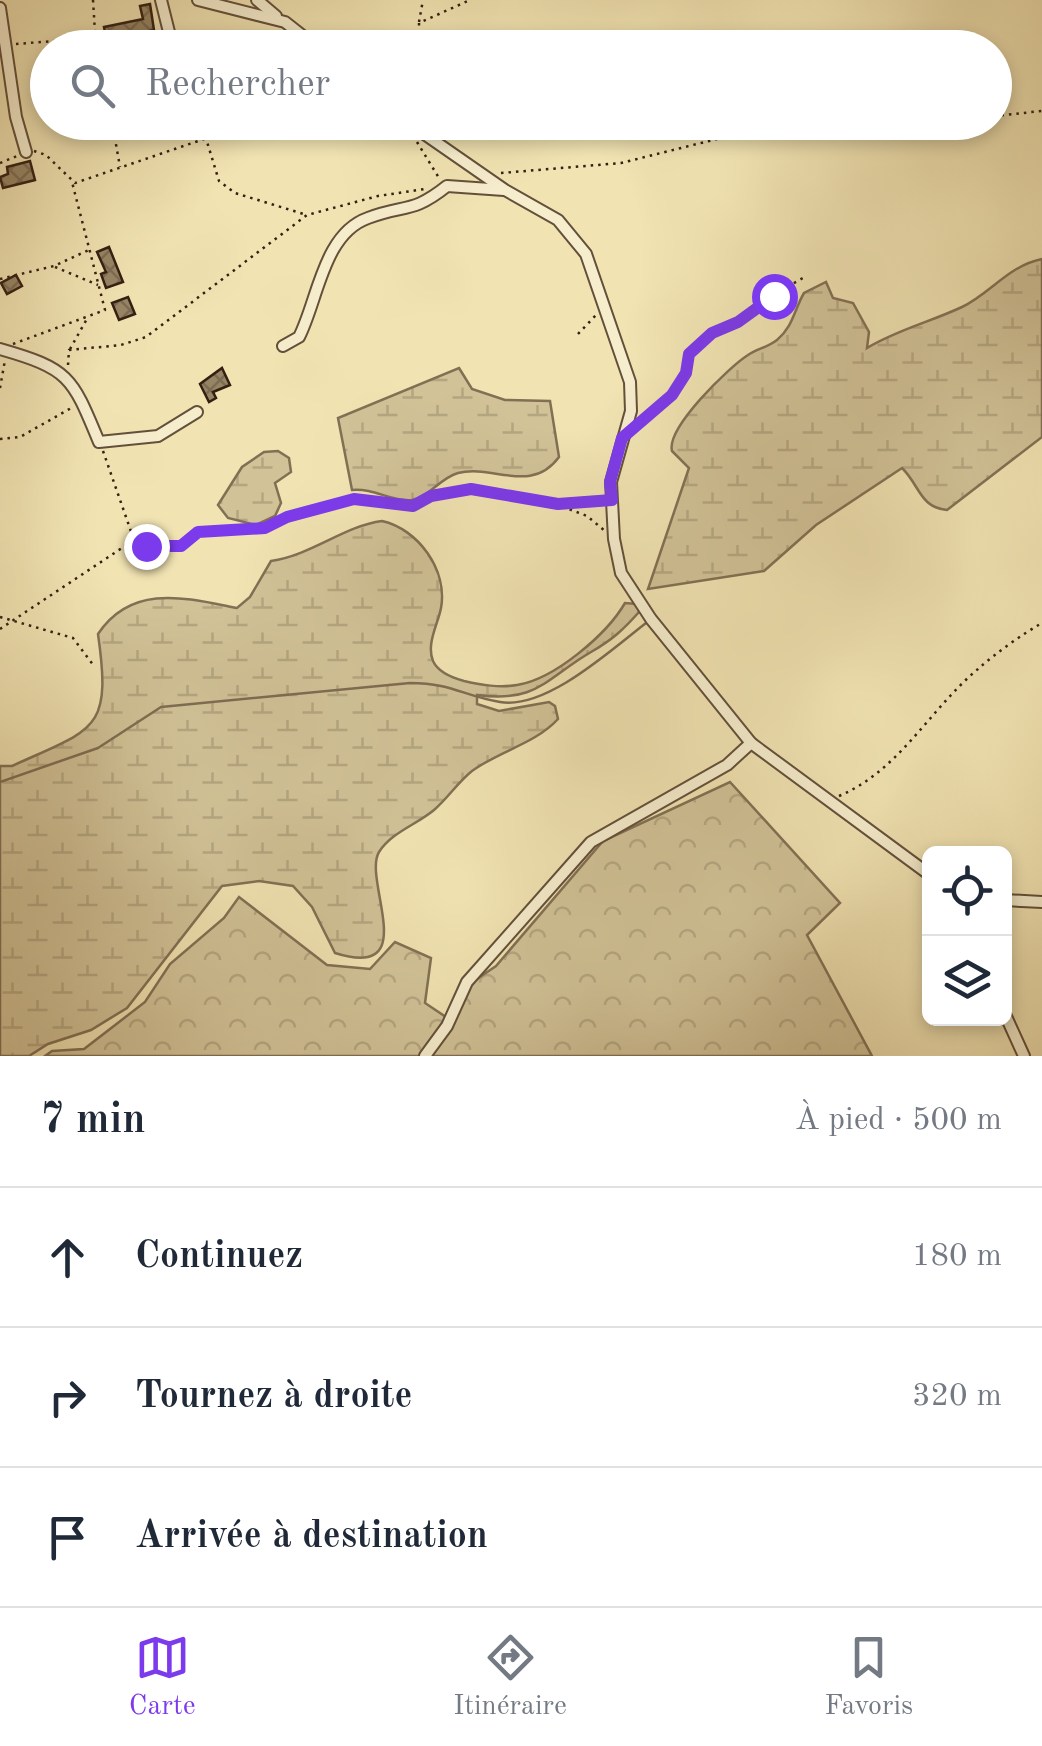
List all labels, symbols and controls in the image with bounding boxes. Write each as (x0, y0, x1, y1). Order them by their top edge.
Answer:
search box (30, 30, 1012, 140)
icon: search (65, 58, 120, 113)
text: Rechercher (145, 66, 330, 104)
route start (752, 274, 798, 320)
route end (124, 524, 170, 570)
map controls (922, 846, 1012, 1026)
button: locate (922, 846, 1012, 936)
button: layers (922, 936, 1012, 1026)
text: 7 min (40, 1100, 146, 1142)
text: À pied · 500 m (795, 1105, 1002, 1137)
icon: ahead (40, 1230, 95, 1285)
text: Continuez (135, 1238, 303, 1276)
text: 180 m (912, 1241, 1002, 1273)
icon: right (40, 1370, 95, 1425)
text: Tournez à droite (135, 1378, 413, 1416)
text: 320 m (912, 1381, 1002, 1413)
icon: arrive (40, 1510, 95, 1565)
text: Arrivée à destination (135, 1518, 488, 1556)
tab: Carte (129, 1630, 196, 1725)
tab: Itinéraire (453, 1630, 567, 1725)
tab: Favoris (824, 1630, 913, 1725)

